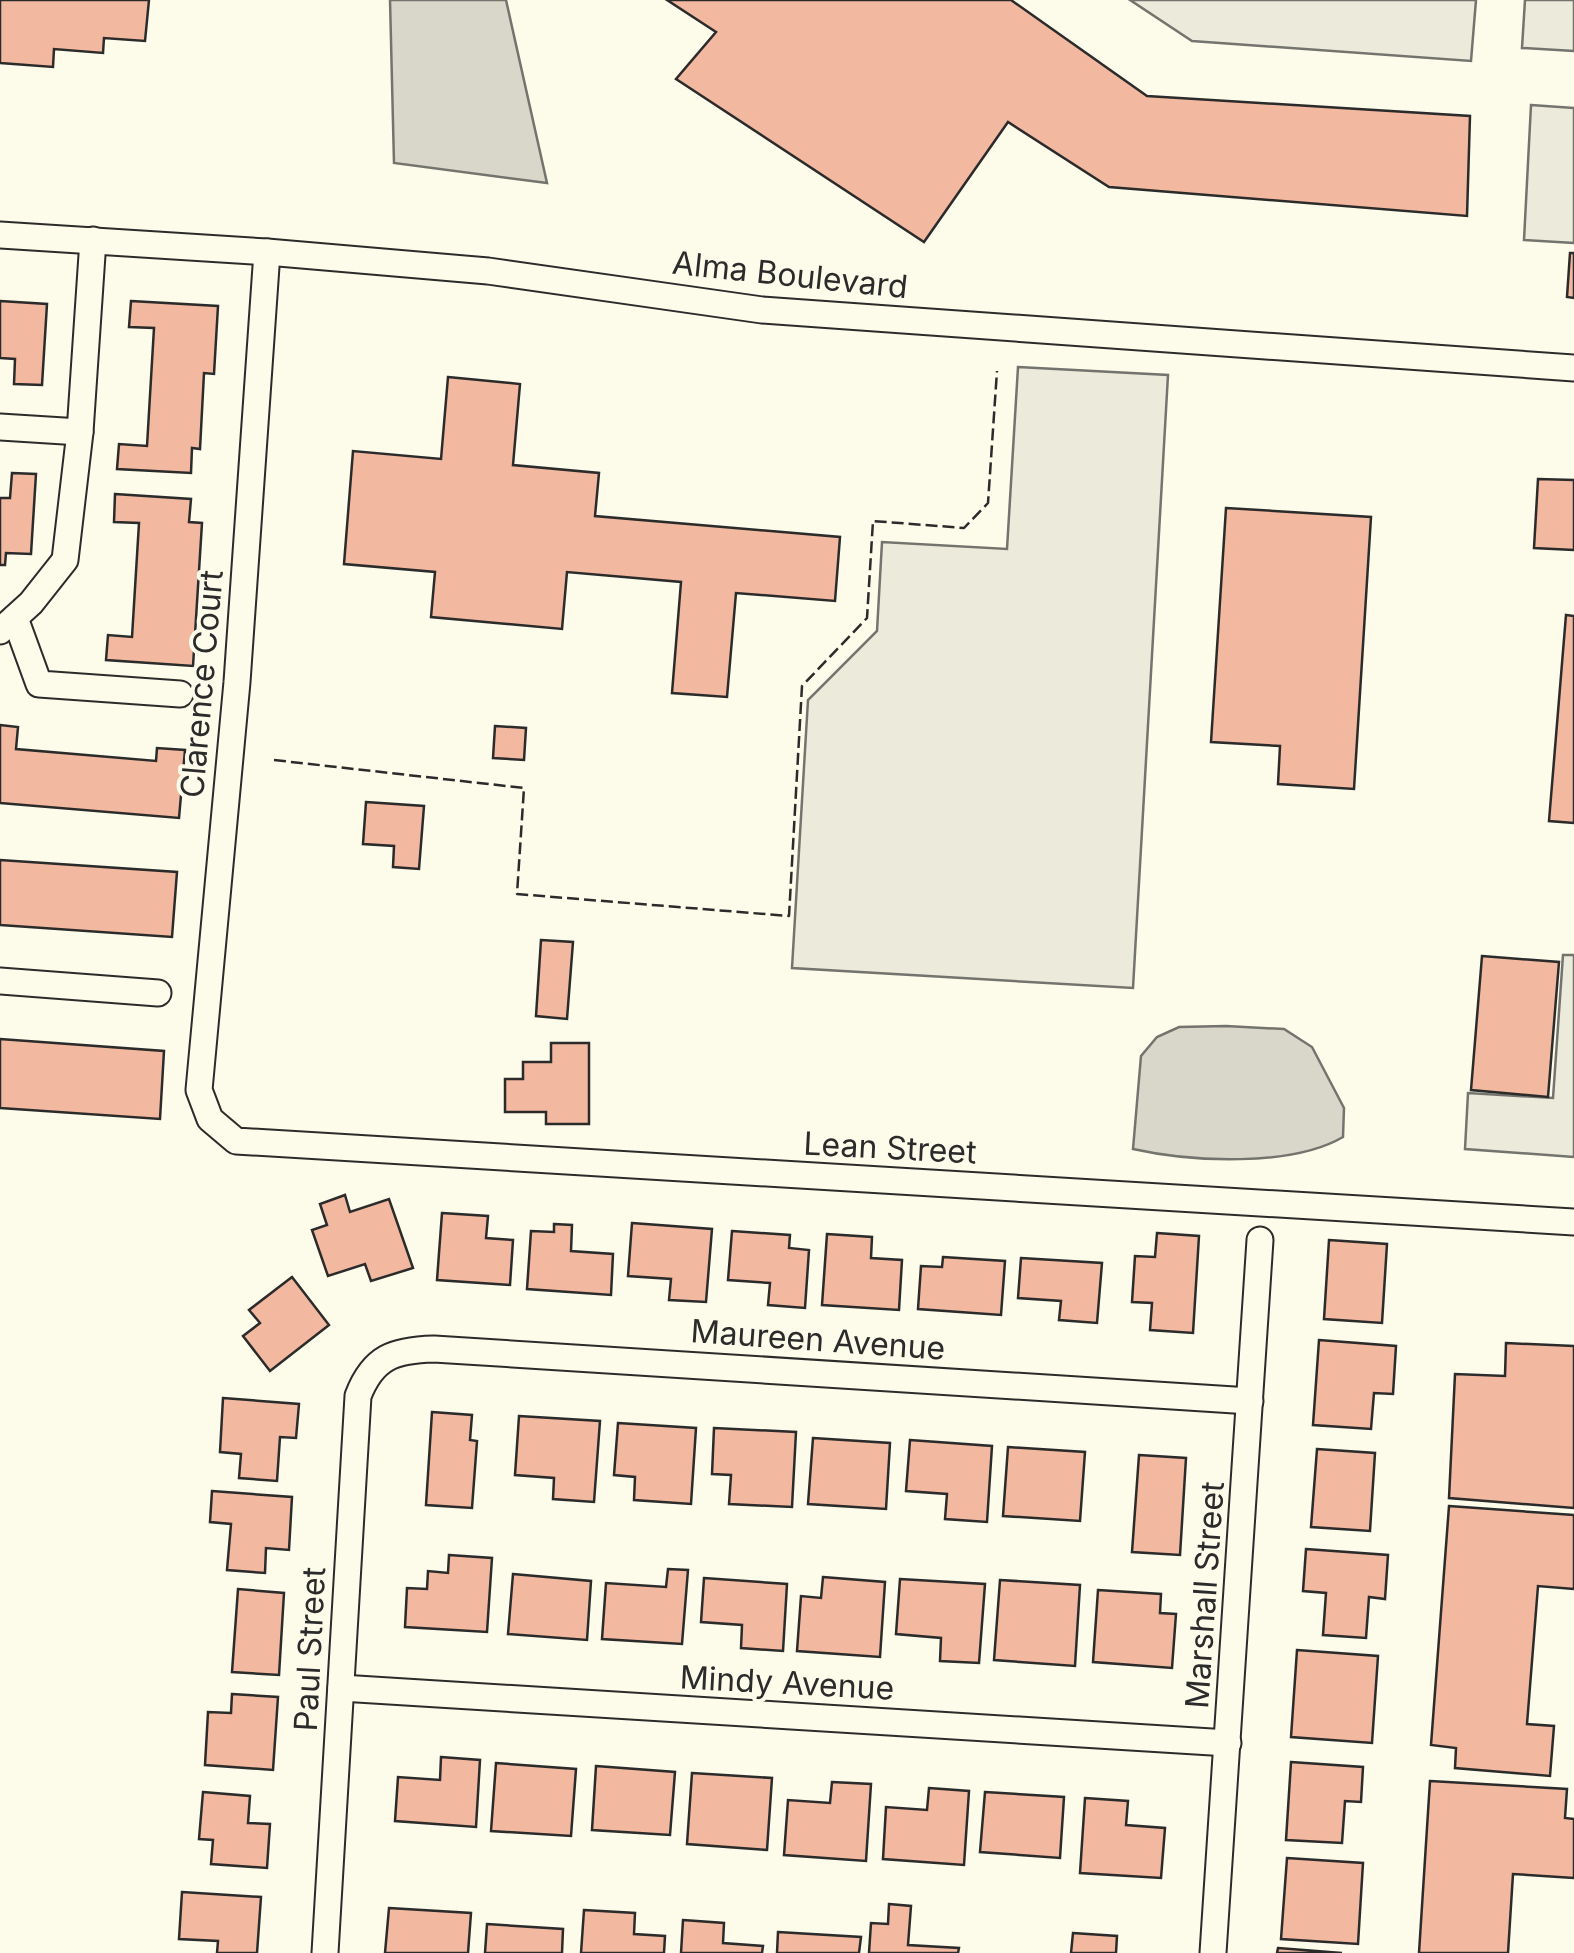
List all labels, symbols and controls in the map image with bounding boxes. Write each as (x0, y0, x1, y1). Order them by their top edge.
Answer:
street label: Alma Boulevard (670, 243, 910, 306)
street label: Clarence Court (172, 568, 231, 800)
street label: Lean Street (803, 1123, 978, 1172)
street label: Maureen Avenue (690, 1311, 947, 1368)
street label: Marshall Street (1177, 1480, 1232, 1710)
street label: Paul Street (286, 1566, 333, 1732)
street label: Mindy Avenue (679, 1657, 895, 1708)

